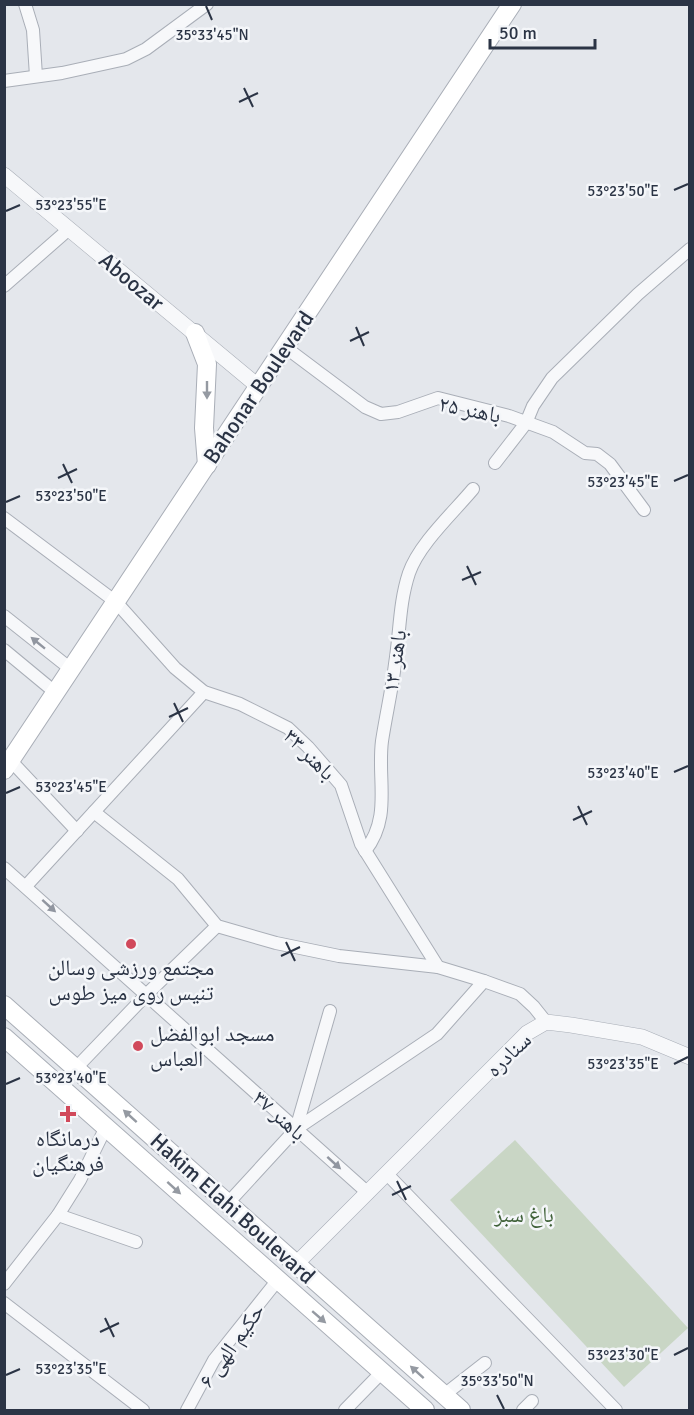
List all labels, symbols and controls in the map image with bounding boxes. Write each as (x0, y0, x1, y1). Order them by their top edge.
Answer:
scale bar (490, 12, 595, 50)
text: 50 m (499, 22, 537, 44)
text: 35°33'45"N (175, 26, 249, 44)
text: 53°23'50"E (587, 182, 659, 200)
text: 53°23'55"E (35, 196, 107, 214)
street label: Aboozar (94, 246, 170, 316)
street label: Bahonar Boulevard (197, 306, 319, 469)
one-way arrow (202, 380, 212, 399)
street label: باهنر ۲۵ (437, 390, 503, 429)
text: 53°23'45"E (587, 473, 659, 491)
text: 53°23'50"E (35, 487, 107, 505)
street label: باهنر ۱۳ (377, 628, 412, 694)
one-way arrow (31, 637, 46, 650)
street label: باهنر ۳۳ (278, 723, 341, 786)
text: 53°23'40"E (587, 764, 659, 782)
text: 53°23'45"E (35, 778, 107, 796)
one-way arrow (41, 899, 56, 912)
marker: مجتمع ورزشی وسالن تنیس روی میز طوس (124, 937, 138, 951)
place label: مجتمع ورزشی وسالن تنیس روی میز طوس (48, 954, 214, 1006)
place label: مسجد ابوالفضل العباس (150, 1020, 275, 1072)
street label: سنادره (480, 1026, 537, 1082)
marker: مسجد ابوالفضل العباس (131, 1039, 145, 1053)
text: 53°23'35"E (587, 1055, 659, 1073)
text: 53°23'40"E (35, 1069, 107, 1087)
street label: باهنر ۳۷ (247, 1084, 312, 1146)
marker: درمانگاه فرهنگیان (59, 1105, 77, 1123)
one-way arrow (123, 1110, 138, 1123)
place label: درمانگاه فرهنگیان (32, 1125, 104, 1177)
street label: Hakim Elahi Boulevard (145, 1127, 321, 1290)
one-way arrow (326, 1156, 341, 1169)
one-way arrow (166, 1181, 181, 1195)
park label: باغ سبز (493, 1201, 554, 1228)
street label: حکیم الهی ۶ (193, 1298, 271, 1393)
one-way arrow (311, 1310, 326, 1323)
text: 53°23'30"E (587, 1346, 659, 1364)
text: 53°23'35"E (35, 1360, 107, 1378)
one-way arrow (410, 1366, 425, 1379)
text: 35°33'50"N (460, 1372, 534, 1390)

